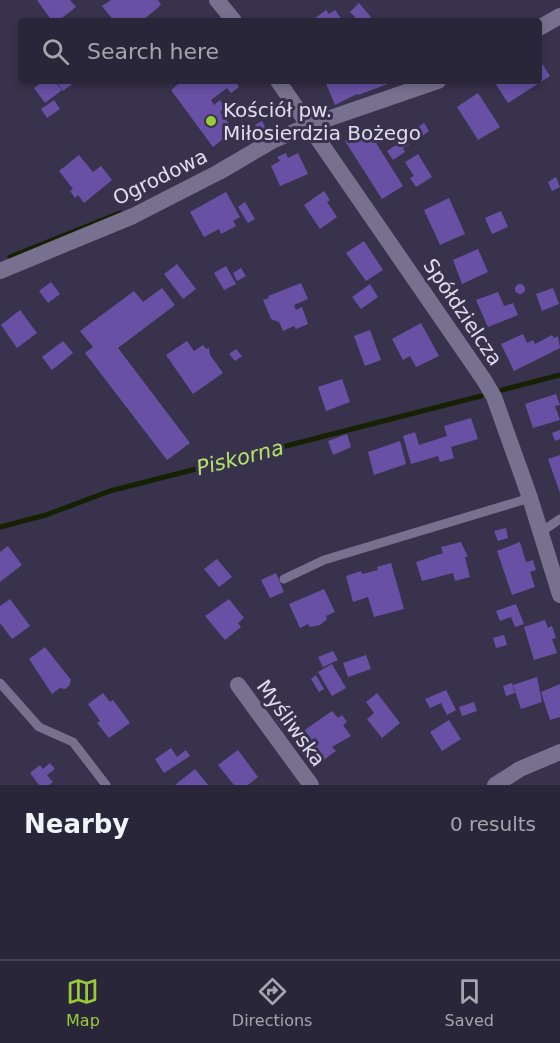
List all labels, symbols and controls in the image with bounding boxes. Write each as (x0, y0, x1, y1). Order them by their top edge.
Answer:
search box (18, 18, 542, 84)
icon: search (39, 35, 72, 68)
text: Search here (87, 39, 219, 64)
place label: Kościół pw. Miłosierdzia Bożego (223, 98, 421, 145)
marker: Kościół pw. Miłosierdzia Bożego (204, 114, 218, 128)
street label: Ogrodowa (109, 144, 211, 210)
street label: Spółdzielcza (418, 254, 508, 370)
water label: Piskorna (194, 436, 286, 480)
street label: Myśliwska (252, 675, 330, 771)
text: Nearby (24, 809, 129, 839)
text: 0 results (450, 812, 536, 836)
tab: Map (66, 975, 100, 1030)
tab: Directions (232, 975, 312, 1030)
tab: Saved (445, 975, 494, 1030)

